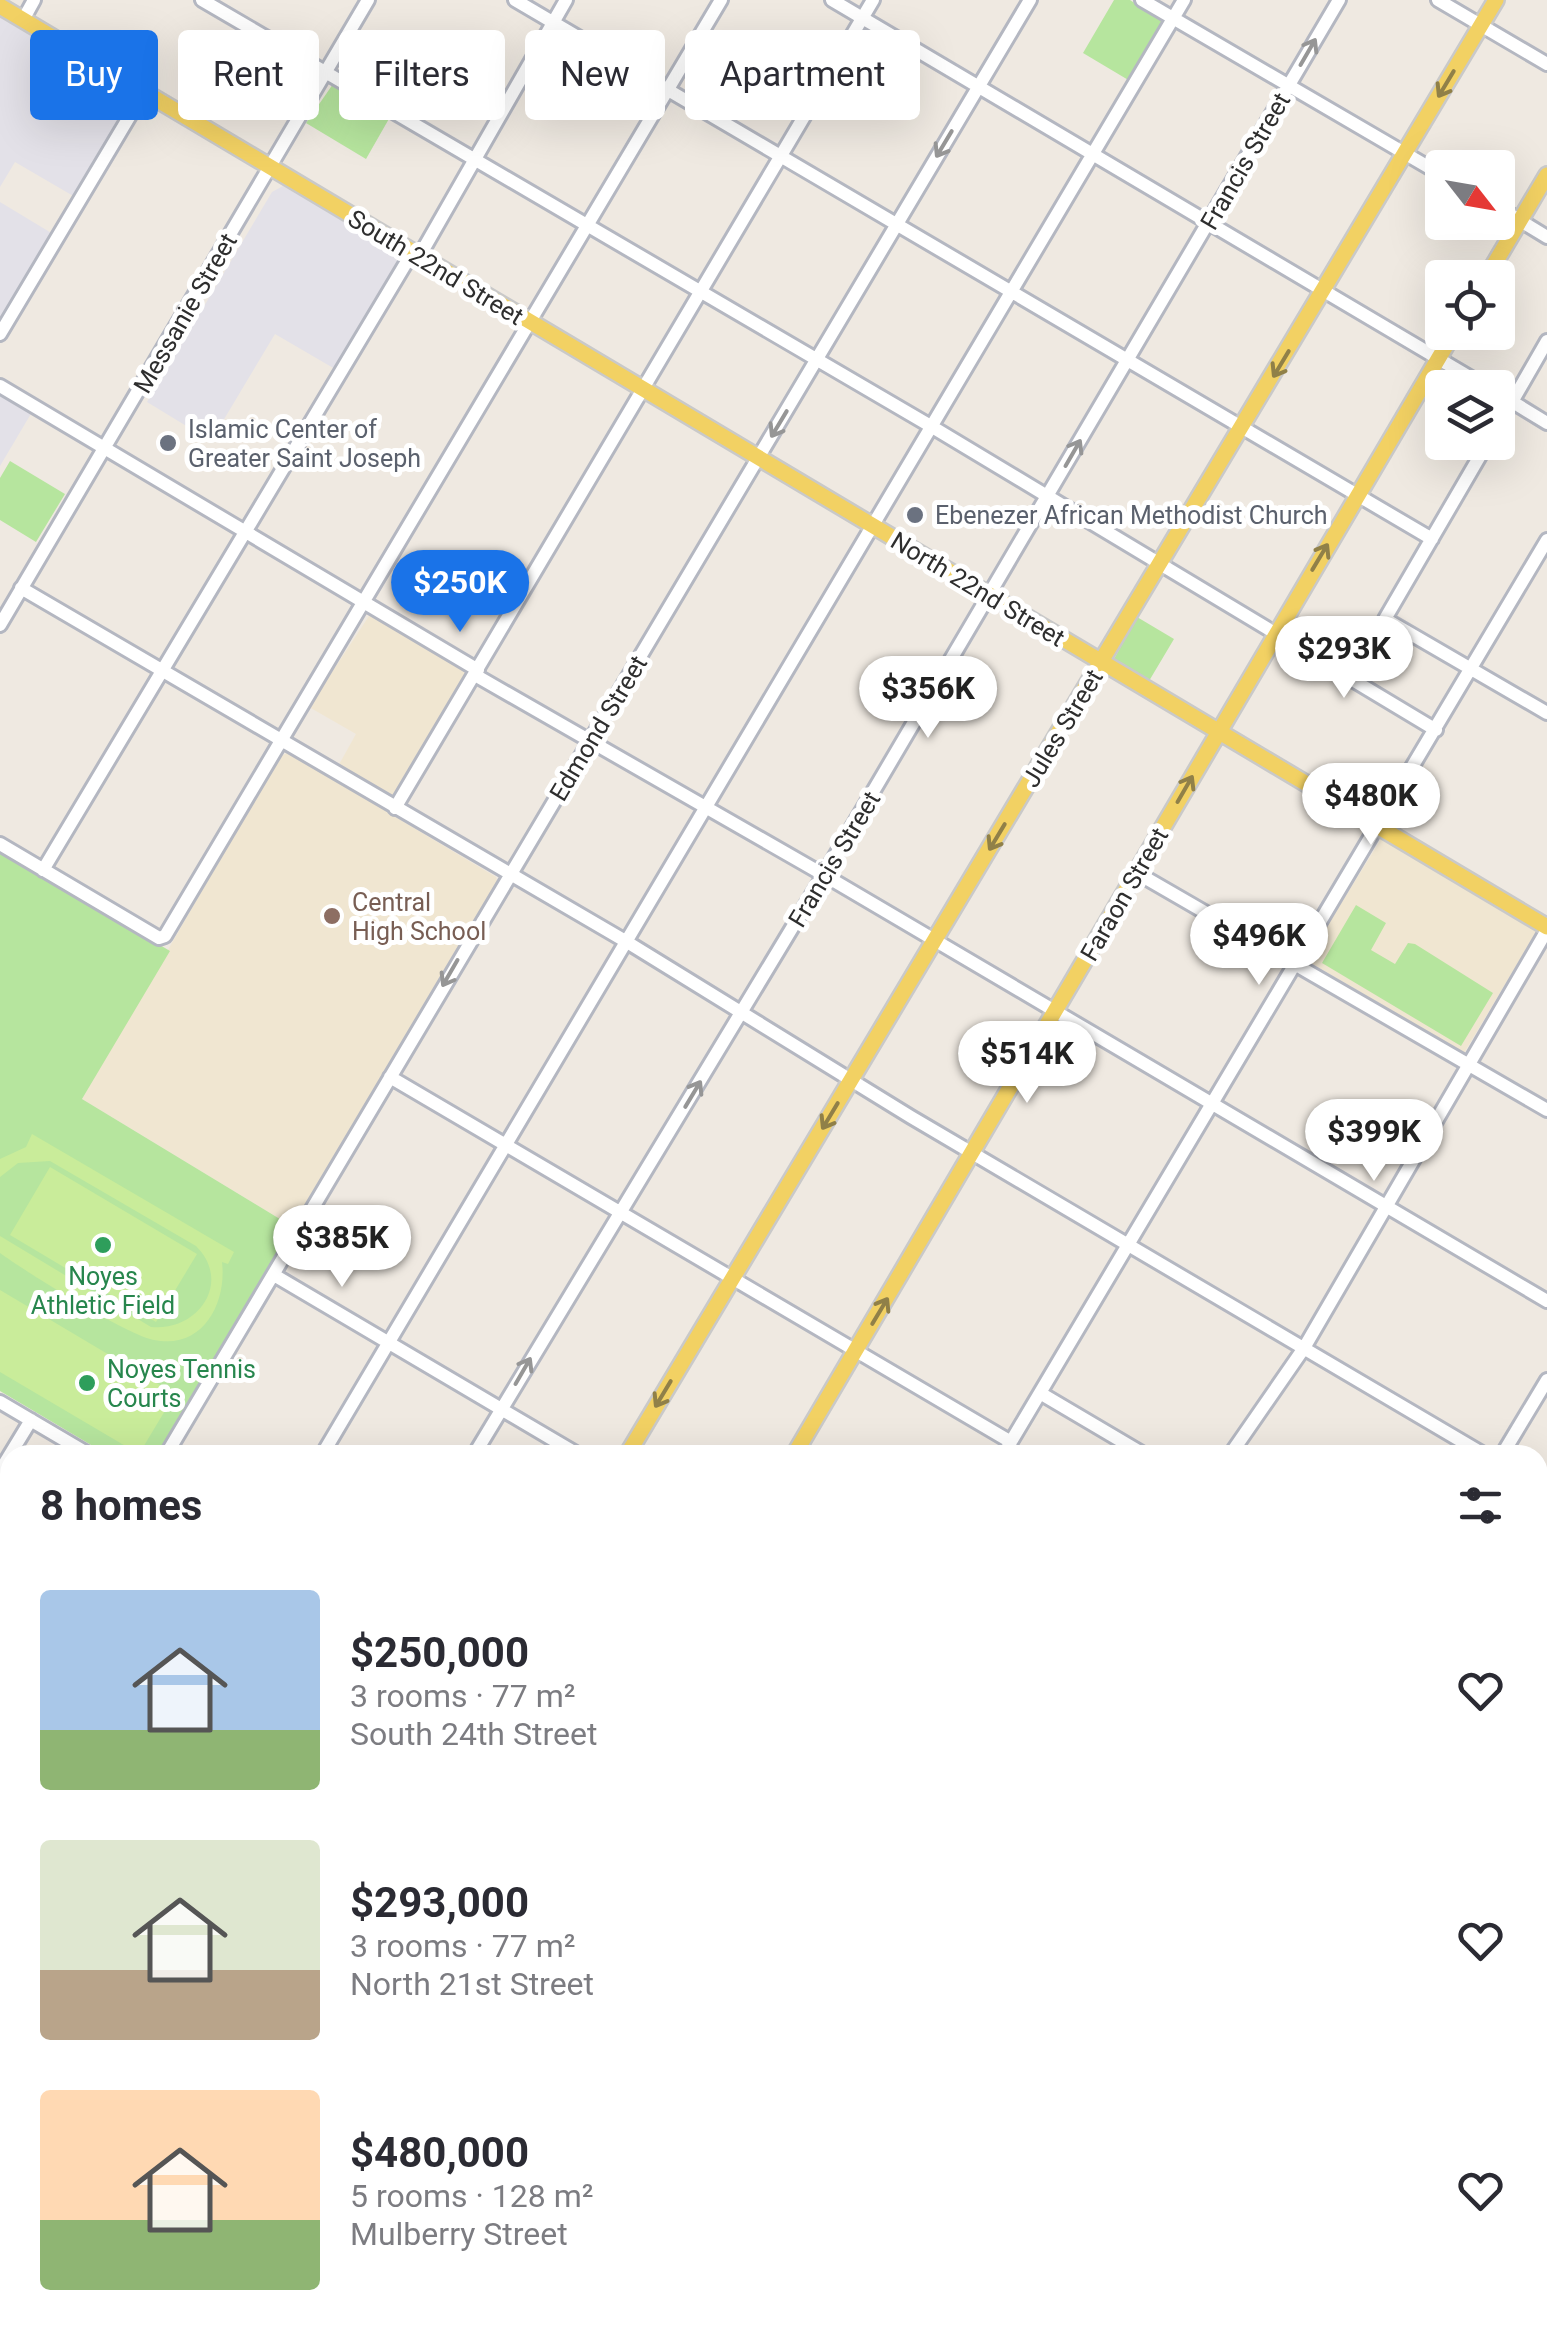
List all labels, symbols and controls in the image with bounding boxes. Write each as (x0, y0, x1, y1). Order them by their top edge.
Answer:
chip: Buy (30, 30, 158, 120)
chip: Rent (178, 30, 319, 120)
chip: Filters (339, 30, 505, 120)
chip: New (525, 30, 665, 120)
chip: Apartment (685, 30, 920, 120)
one-way arrow (1298, 38, 1318, 67)
one-way arrow (1436, 69, 1456, 98)
street label: Francis Street (1195, 88, 1296, 235)
one-way arrow (934, 129, 954, 158)
north arrow (1425, 150, 1515, 240)
map controls (1425, 150, 1515, 460)
street label: South 22nd Street (343, 204, 529, 331)
street label: Messanie Street (128, 228, 243, 398)
button: locate (1425, 260, 1515, 350)
one-way arrow (1271, 349, 1291, 378)
button: layers (1425, 370, 1515, 460)
one-way arrow (769, 409, 789, 438)
place label: Islamic Center of Greater Saint Joseph (188, 415, 421, 473)
marker: Islamic Center of Greater Saint Joseph (157, 432, 179, 454)
one-way arrow (1063, 439, 1083, 468)
place label: Ebenezer African Methodist Church (935, 501, 1328, 530)
marker: Ebenezer African Methodist Church (904, 504, 926, 526)
street label: North 22nd Street (886, 526, 1070, 653)
one-way arrow (1311, 543, 1331, 572)
pin: $250K (390, 550, 530, 635)
text: $250K (413, 563, 507, 601)
pin: $293K (1274, 616, 1414, 701)
text: $293K (1297, 629, 1391, 667)
street label: Edmond Street (544, 650, 653, 806)
pin: $356K (858, 656, 998, 741)
street label: Jules Street (1016, 664, 1109, 792)
text: $356K (881, 669, 975, 707)
pin: $480K (1301, 763, 1441, 848)
one-way arrow (1175, 775, 1195, 804)
text: $480K (1324, 776, 1418, 814)
street label: Francis Street (783, 786, 886, 932)
one-way arrow (987, 822, 1007, 851)
street label: Faraon Street (1075, 823, 1174, 966)
place label: Central High School (352, 888, 486, 946)
pin: $496K (1189, 903, 1329, 988)
marker: Central High School (321, 905, 343, 927)
text: $496K (1212, 916, 1306, 954)
one-way arrow (440, 958, 460, 987)
pin: $514K (957, 1021, 1097, 1106)
text: $514K (980, 1034, 1074, 1072)
one-way arrow (682, 1080, 703, 1109)
pin: $399K (1304, 1099, 1444, 1184)
one-way arrow (820, 1101, 840, 1130)
text: $399K (1327, 1112, 1421, 1150)
pin: $385K (272, 1205, 412, 1290)
text: $385K (295, 1218, 389, 1256)
marker: Noyes Athletic Field (92, 1234, 114, 1256)
place label: Noyes Athletic Field (31, 1262, 175, 1320)
one-way arrow (870, 1297, 890, 1326)
place label: Noyes Tennis Courts (107, 1355, 256, 1413)
one-way arrow (513, 1357, 533, 1386)
marker: Noyes Tennis Courts (76, 1372, 98, 1394)
one-way arrow (653, 1379, 673, 1408)
icon: filters (1453, 1478, 1508, 1533)
text: 8 homes (40, 1481, 202, 1530)
text: $250,000 (350, 1628, 529, 1677)
icon: home (120, 1630, 240, 1750)
icon: heart (1453, 1663, 1508, 1718)
text: 3 rooms · 77 m² (350, 1677, 575, 1715)
text: South 24th Street (350, 1715, 597, 1753)
text: $293,000 (350, 1878, 529, 1927)
icon: home (120, 1880, 240, 2000)
icon: heart (1453, 1913, 1508, 1968)
text: 3 rooms · 77 m² (350, 1927, 575, 1965)
text: North 21st Street (350, 1965, 594, 2003)
text: $480,000 (350, 2128, 529, 2177)
icon: home (120, 2130, 240, 2250)
icon: heart (1453, 2163, 1508, 2218)
text: 5 rooms · 128 m² (350, 2177, 593, 2215)
text: Mulberry Street (350, 2215, 568, 2253)

